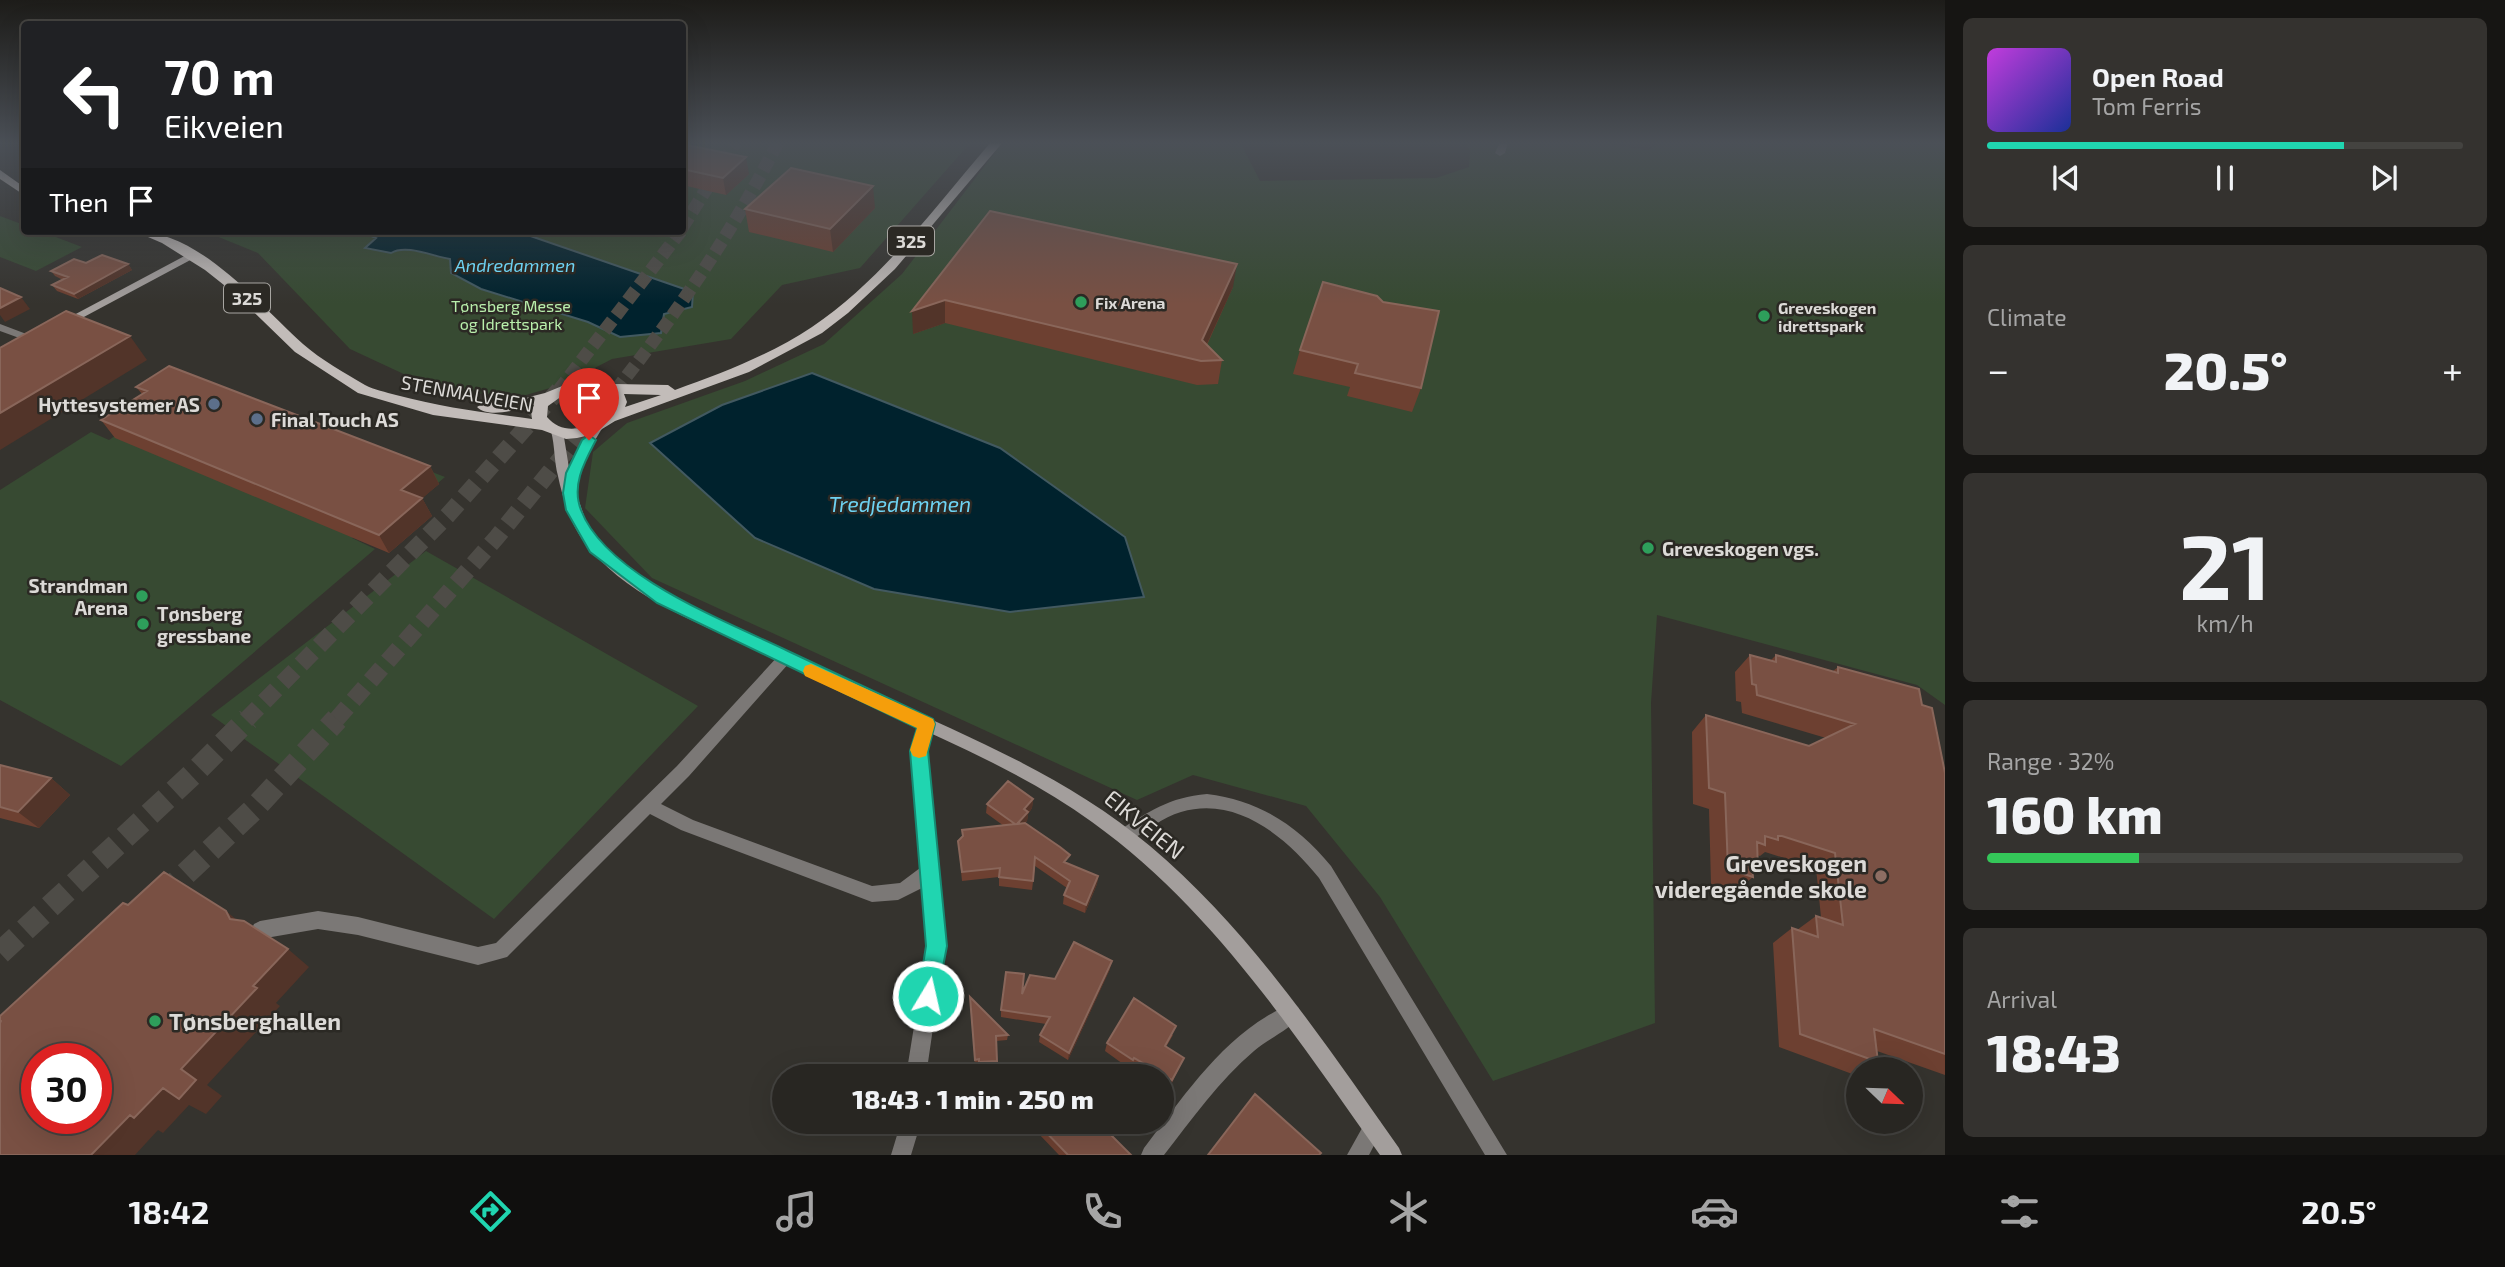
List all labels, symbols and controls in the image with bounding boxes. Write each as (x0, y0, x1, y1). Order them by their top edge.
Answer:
text: 70 m (164, 46, 275, 105)
icon: left (49, 49, 140, 140)
text: Open Road (2092, 61, 2224, 92)
text: Tom Ferris (2092, 92, 2201, 120)
text: Eikveien (164, 106, 284, 144)
icon: previous (2047, 159, 2085, 197)
icon: pause (2206, 159, 2244, 197)
icon: next (2365, 159, 2403, 197)
icon: arrive (122, 182, 160, 220)
text: Then (49, 186, 108, 217)
road number: 325 (888, 227, 934, 256)
water label: Andredammen (454, 254, 575, 276)
road number: 325 (224, 284, 270, 312)
place label: Fix Arena (1095, 293, 1165, 312)
marker: Fix Arena (1073, 294, 1089, 310)
park label: Tønsberg Messe og Idrettspark (451, 296, 571, 333)
place label: Greveskogen idrettspark (1778, 298, 1876, 335)
text: Climate (1987, 303, 2067, 331)
marker: Greveskogen idrettspark (1756, 308, 1772, 324)
text: 20.5° (2164, 338, 2288, 400)
text: − (1987, 346, 2009, 392)
text: + (2442, 346, 2463, 392)
pin (559, 368, 619, 440)
street label: STENMALVEIEN (399, 370, 535, 416)
icon: arrive (570, 379, 608, 417)
place label: Hyttesystemer AS (38, 393, 200, 417)
marker: Hyttesystemer AS (206, 396, 222, 412)
place label: Final Touch AS (271, 408, 399, 431)
marker: Final Touch AS (249, 411, 265, 427)
water label: Tredjedammen (829, 491, 971, 517)
text: 21 (2179, 509, 2271, 618)
place label: Greveskogen vgs. (1662, 537, 1819, 560)
marker: Greveskogen vgs. (1640, 540, 1656, 556)
place label: Strandman Arena (28, 574, 128, 619)
marker: Strandman Arena (134, 588, 150, 604)
place label: Tønsberg gressbane (157, 602, 251, 647)
text: km/h (2196, 609, 2254, 637)
marker: Tønsberg gressbane (135, 616, 151, 632)
text: Range · 32% (1987, 747, 2114, 775)
text: 160 km (1987, 782, 2163, 844)
street label: EIKVEIEN (1099, 783, 1191, 865)
place label: Greveskogen videregående skole (1655, 849, 1867, 903)
marker: Greveskogen videregående skole (1873, 868, 1889, 884)
position arrow (891, 959, 965, 1033)
text: Arrival (1987, 985, 2057, 1013)
place label: Tønsberghallen (169, 1007, 341, 1035)
marker: Tønsberghallen (147, 1013, 163, 1029)
text: 18:43 (1987, 1020, 2121, 1082)
speed limit sign: 30 (21, 1043, 112, 1134)
north arrow (1846, 1057, 1923, 1134)
map controls (1846, 1057, 1923, 1134)
text: 18:43 · 1 min · 250 m (852, 1083, 1094, 1114)
icon: directions (466, 1187, 515, 1236)
icon: music (772, 1187, 821, 1236)
icon: phone (1078, 1187, 1127, 1236)
icon: climate (1384, 1187, 1433, 1236)
icon: car (1690, 1187, 1739, 1236)
icon: filters (1995, 1187, 2044, 1236)
text: 18:42 (128, 1192, 209, 1230)
text: 20.5° (2301, 1192, 2377, 1230)

